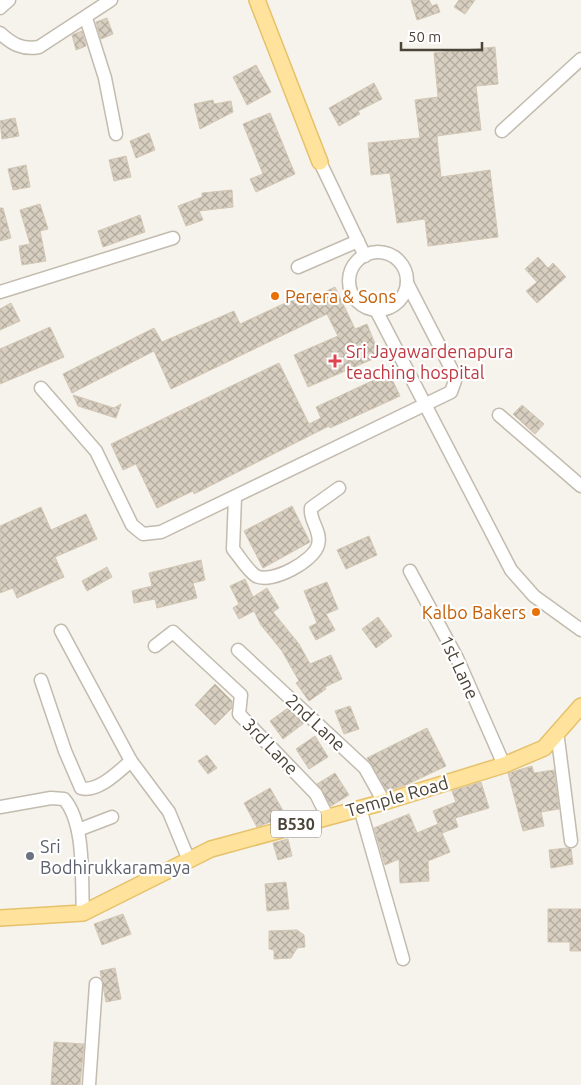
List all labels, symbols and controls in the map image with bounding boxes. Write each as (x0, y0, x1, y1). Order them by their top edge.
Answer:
scale bar (401, 20, 482, 52)
text: 50 m (408, 28, 441, 45)
place label: Perera & Sons (285, 286, 396, 306)
marker: Perera & Sons (269, 290, 281, 302)
place label: Sri Jayawardenapura teaching hospital (346, 341, 514, 382)
marker: Sri Jayawardenapura teaching hospital (328, 354, 342, 368)
place label: Kalbo Bakers (422, 602, 526, 622)
marker: Kalbo Bakers (530, 606, 542, 618)
street label: 1st Lane (437, 632, 483, 702)
street label: 2nd Lane (282, 690, 350, 754)
street label: 3rd Lane (239, 714, 303, 778)
street label: Temple Road (344, 772, 450, 820)
road number: B530 (271, 811, 321, 838)
place label: Sri Bodhirukkaramaya (40, 836, 190, 877)
marker: Sri Bodhirukkaramaya (24, 850, 36, 862)

